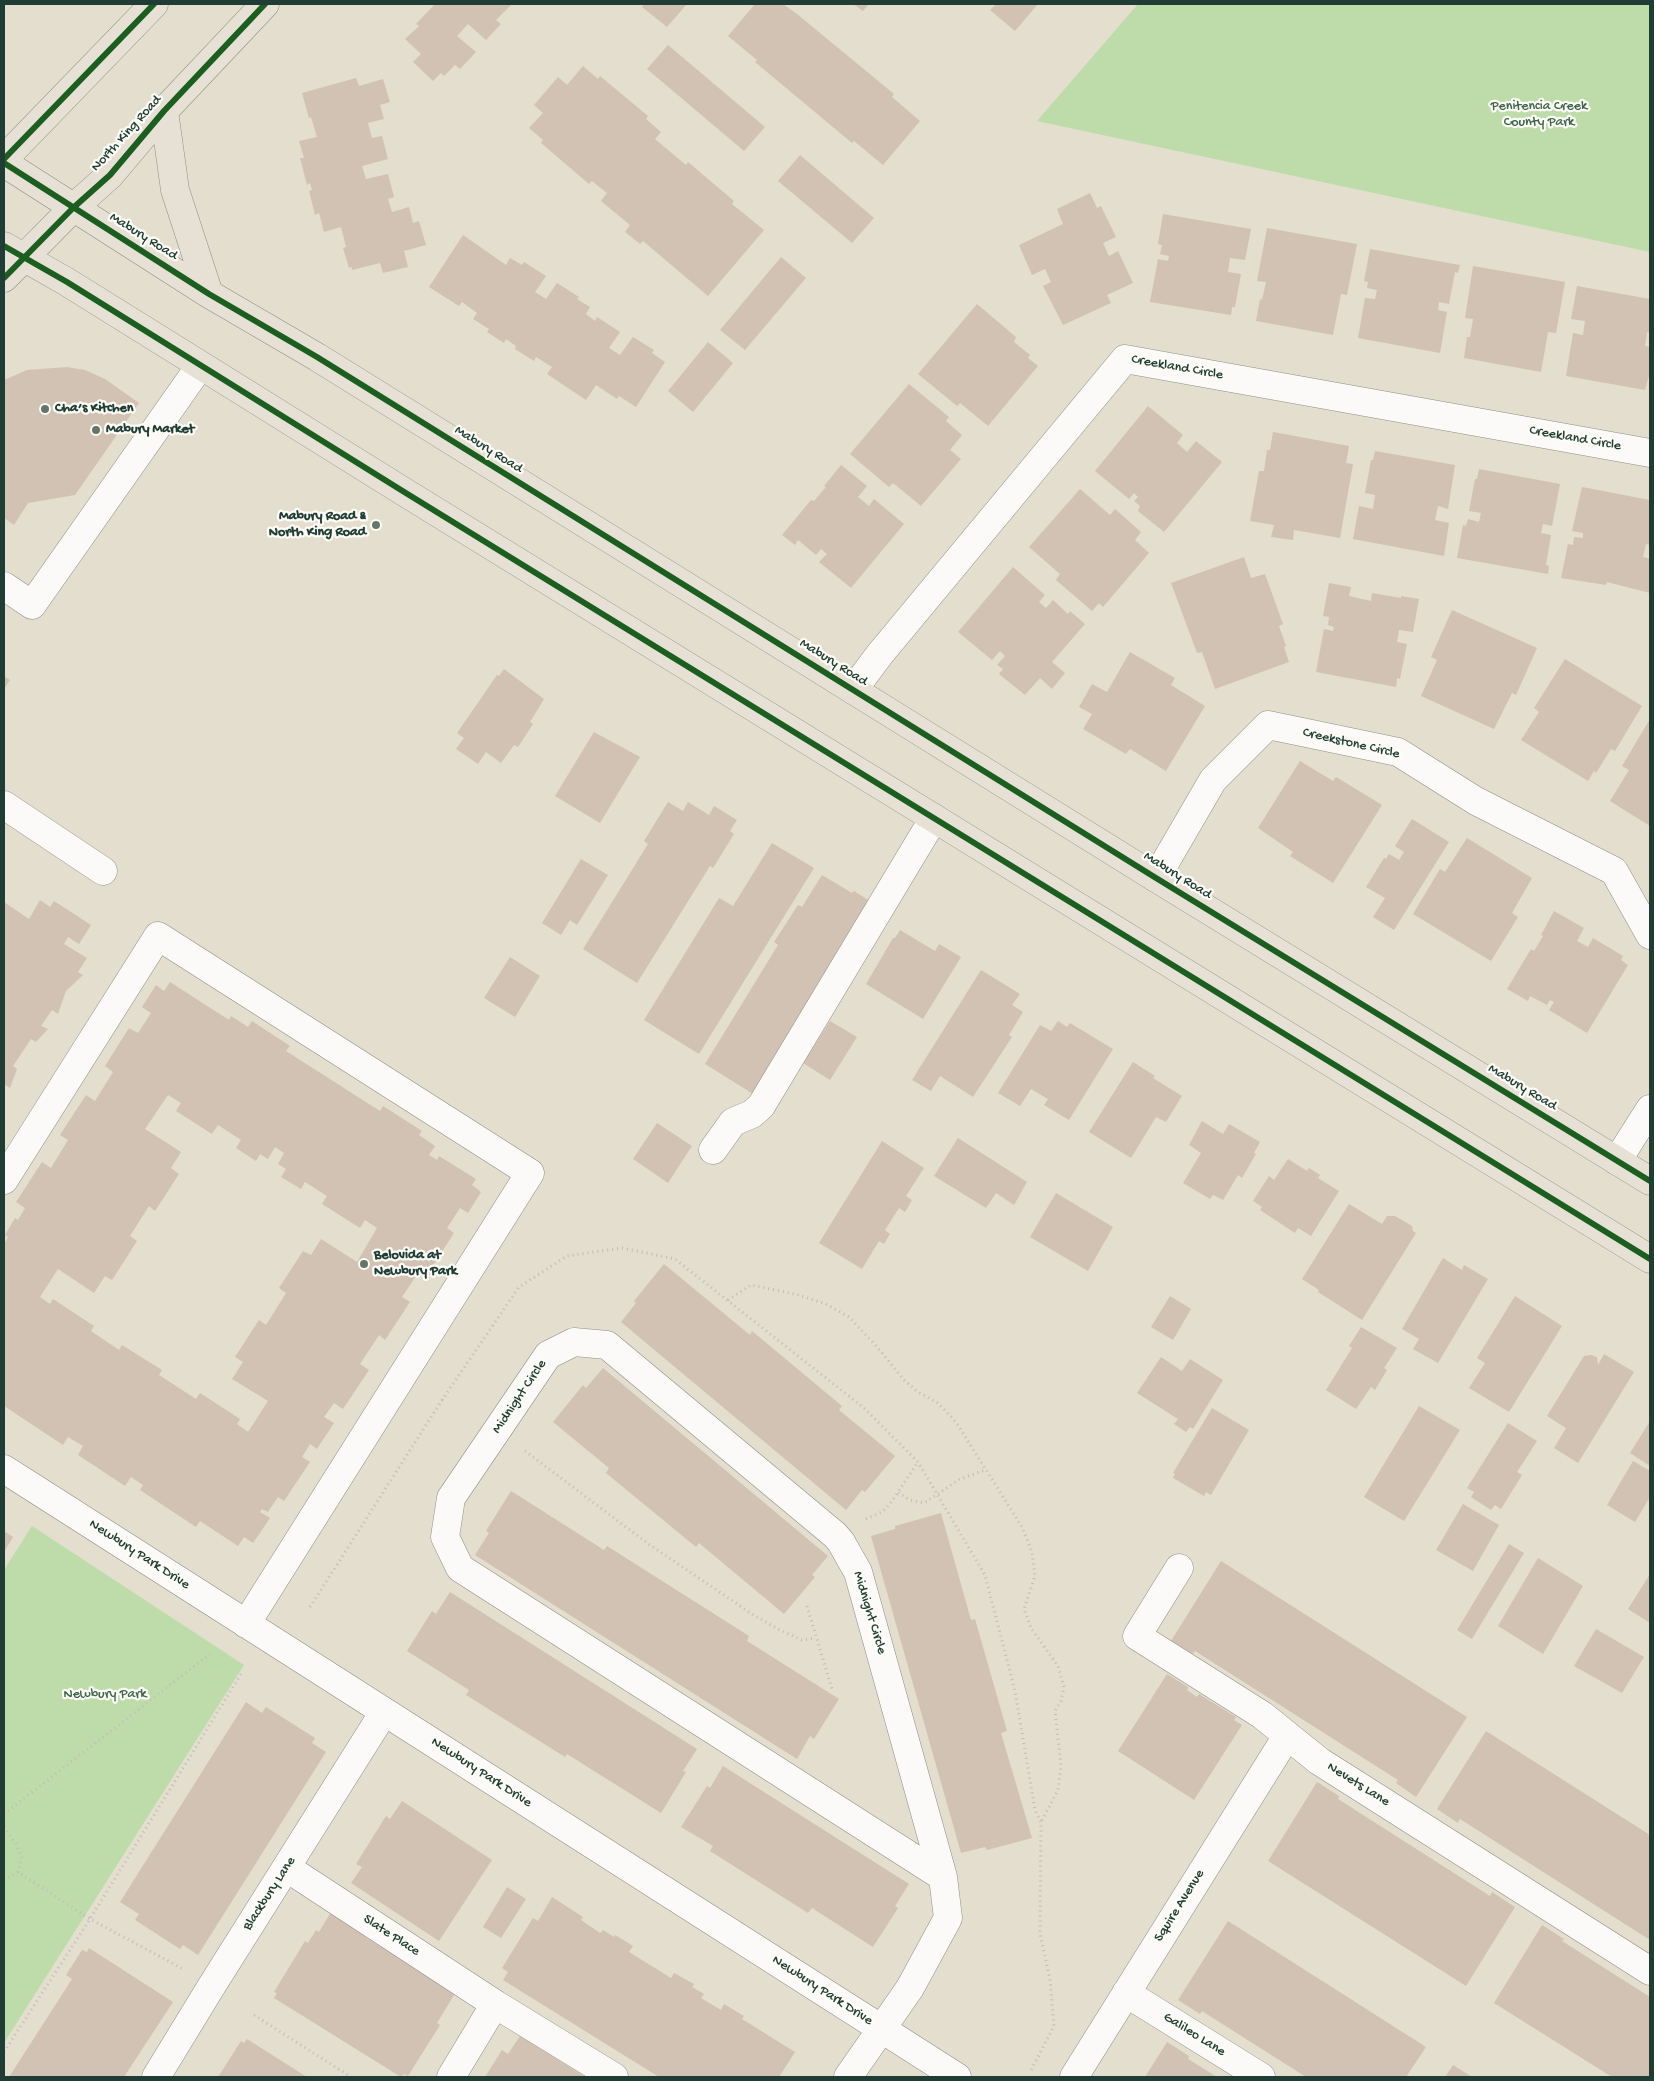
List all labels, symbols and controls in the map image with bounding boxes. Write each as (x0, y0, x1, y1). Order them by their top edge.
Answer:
street label: North King Road (88, 92, 166, 176)
park label: Penitencia Creek County Park (1491, 99, 1587, 132)
street label: Mabury Road (106, 209, 180, 265)
street label: Creekland Circle (1130, 352, 1224, 384)
place label: Cha’s Kitchen (55, 401, 133, 417)
marker: Cha’s Kitchen (39, 403, 51, 415)
place label: Mabury Market (106, 422, 194, 438)
street label: Mabury Road (451, 422, 525, 478)
street label: Creekland Circle (1528, 423, 1622, 455)
marker: Mabury Market (90, 424, 102, 436)
place label: Mabury Road & North King Road (269, 509, 366, 542)
marker: Mabury Road & North King Road (370, 519, 382, 531)
street label: Mabury Road (796, 635, 870, 691)
street label: Creekstone Circle (1301, 725, 1401, 763)
street label: Mabury Road (1140, 848, 1214, 904)
street label: Mabury Road (1485, 1061, 1559, 1115)
place label: Belovida at Newbury Park (374, 1248, 457, 1280)
marker: Belovida at Newbury Park (358, 1258, 370, 1270)
street label: Midnight Circle (489, 1357, 551, 1437)
street label: Newbury Park Drive (85, 1516, 193, 1594)
street label: Midnight Circle (848, 1570, 890, 1656)
park label: Newbury Park (63, 1687, 147, 1703)
street label: Newbury Park Drive (427, 1734, 535, 1812)
street label: Nevets Lane (1324, 1759, 1392, 1811)
street label: Blackbury Lane (240, 1854, 300, 1934)
street label: Squire Avenue (1151, 1867, 1209, 1945)
street label: Slate Place (360, 1911, 422, 1961)
street label: Newbury Park Drive (768, 1952, 876, 2030)
street label: Galileo Lane (1160, 2009, 1228, 2061)

